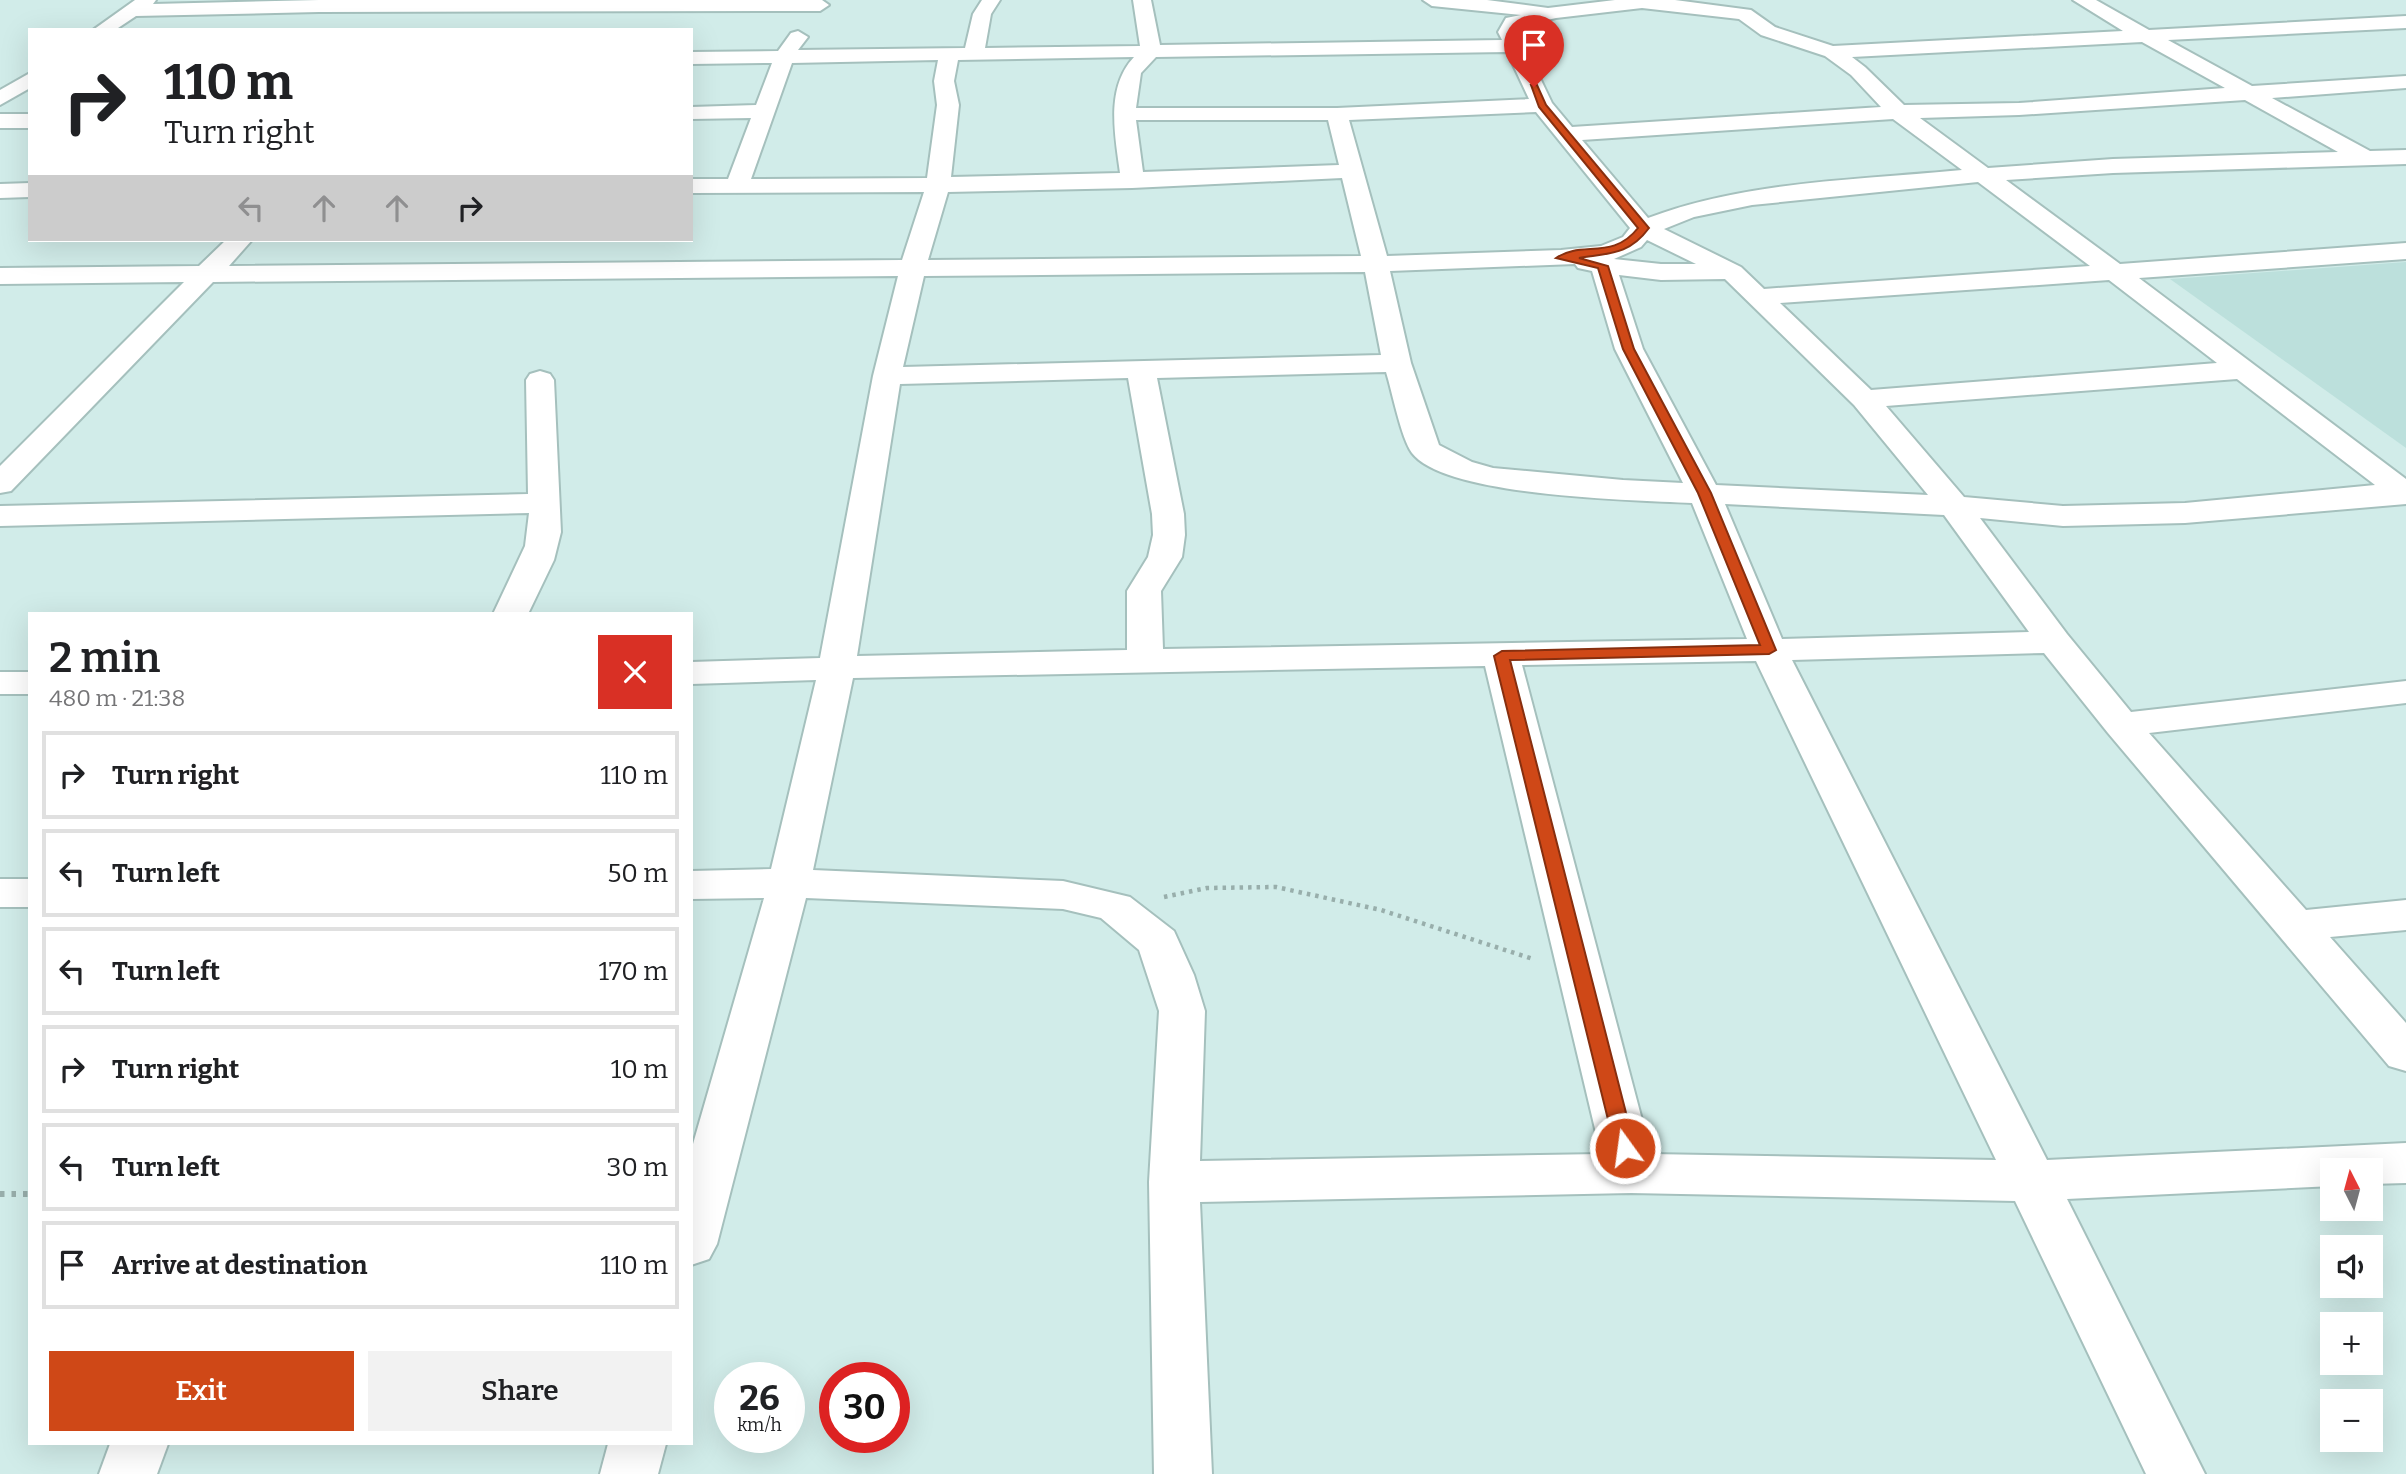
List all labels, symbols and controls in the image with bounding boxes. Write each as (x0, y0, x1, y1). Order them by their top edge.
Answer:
pin (1504, 15, 1564, 87)
icon: arrive (1515, 26, 1553, 64)
text: 110 m (164, 53, 293, 112)
icon: right (49, 56, 140, 147)
text: Turn right (164, 113, 315, 151)
icon: left (232, 189, 270, 227)
icon: ahead (305, 189, 343, 227)
icon: ahead (378, 189, 416, 227)
icon: right (451, 189, 489, 227)
text: 2 min (49, 633, 160, 683)
button: close (598, 635, 672, 709)
text: 480 m · 21:38 (49, 684, 185, 712)
icon: right (53, 756, 91, 794)
text: Turn right (112, 760, 239, 791)
text: 110 m (600, 760, 668, 791)
icon: left (53, 854, 91, 892)
text: Turn left (112, 858, 220, 889)
text: 50 m (607, 858, 668, 889)
icon: left (53, 952, 91, 990)
text: Turn left (112, 956, 220, 987)
text: 170 m (598, 956, 668, 987)
icon: right (53, 1050, 91, 1088)
text: Turn right (112, 1054, 239, 1085)
text: 10 m (611, 1054, 668, 1085)
position arrow (1588, 1111, 1662, 1185)
icon: left (53, 1148, 91, 1186)
text: Turn left (112, 1152, 220, 1183)
text: 30 m (607, 1152, 668, 1183)
north arrow (2320, 1158, 2384, 1222)
map controls (2320, 1158, 2383, 1452)
button: sound (2320, 1235, 2383, 1298)
icon: arrive (53, 1246, 91, 1284)
text: Arrive at destination (112, 1250, 367, 1281)
text: 110 m (600, 1250, 668, 1281)
button: + (2320, 1312, 2383, 1375)
button: Exit (49, 1351, 354, 1431)
button: Share (368, 1351, 672, 1431)
speed limit sign: 30 (819, 1362, 910, 1453)
text: 26 (739, 1377, 780, 1419)
button: − (2320, 1389, 2383, 1452)
text: km/h (737, 1414, 782, 1436)

